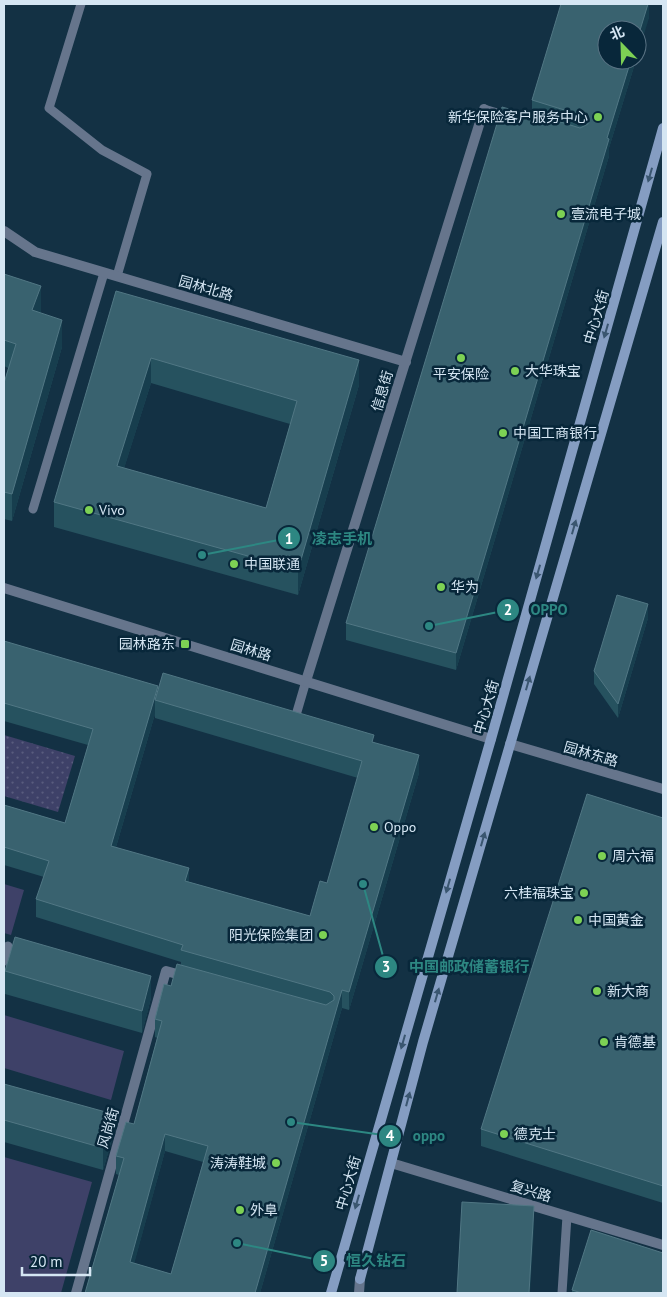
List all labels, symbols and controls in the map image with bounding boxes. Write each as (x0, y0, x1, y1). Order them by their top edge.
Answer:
north arrow (597, 20, 647, 70)
text: 北 (607, 22, 627, 44)
place label: 新华保险客户服务中心 (448, 108, 588, 126)
marker: 新华保险客户服务中心 (592, 111, 604, 123)
one-way arrow (646, 167, 654, 182)
place label: 壹流电子城 (571, 205, 641, 223)
marker: 壹流电子城 (555, 208, 567, 220)
street label: 园林北路 (177, 272, 235, 304)
street label: 中心大街 (580, 288, 612, 346)
one-way arrow (602, 324, 610, 339)
marker: 平安保险 (455, 352, 467, 364)
place label: 大华珠宝 (525, 362, 581, 380)
place label: 平安保险 (433, 365, 489, 383)
marker: 大华珠宝 (509, 365, 521, 377)
street label: 信息街 (367, 368, 397, 414)
place label: 中国工商银行 (513, 424, 597, 442)
marker: 中国工商银行 (497, 427, 509, 439)
place label: Vivo (98, 501, 125, 519)
marker: Vivo (83, 504, 95, 516)
one-way arrow (570, 519, 578, 534)
callout: 凌志手机 (277, 523, 382, 553)
text: 1 (285, 529, 293, 548)
text: 凌志手机 (312, 529, 372, 548)
place label: 中国联通 (244, 555, 300, 573)
marker: 中国联通 (228, 558, 240, 570)
one-way arrow (534, 564, 542, 579)
place label: 华为 (451, 578, 479, 596)
marker: 华为 (435, 581, 447, 593)
callout: OPPO (495, 595, 578, 625)
text: 2 (504, 600, 512, 619)
text: OPPO (530, 600, 568, 619)
place label: 园林路东 (119, 635, 175, 653)
street label: 园林路 (228, 635, 274, 665)
marker: 园林路东 (179, 638, 191, 650)
one-way arrow (525, 675, 533, 690)
street label: 中心大街 (470, 678, 502, 736)
street label: 园林东路 (562, 738, 620, 770)
place label: Oppo (384, 818, 416, 836)
marker: Oppo (368, 821, 380, 833)
one-way arrow (479, 831, 487, 846)
place label: 周六福 (612, 847, 654, 865)
marker: 周六福 (596, 850, 608, 862)
one-way arrow (444, 879, 452, 894)
place label: 六桂福珠宝 (504, 884, 574, 902)
marker: 六桂福珠宝 (578, 887, 590, 899)
place label: 中国黄金 (588, 911, 644, 929)
marker: 中国黄金 (572, 914, 584, 926)
place label: 阳光保险集团 (229, 926, 313, 944)
marker: 阳光保险集团 (317, 929, 329, 941)
callout: 中国邮政储蓄银行 (374, 952, 539, 982)
text: 3 (382, 957, 390, 976)
text: 中国邮政储蓄银行 (409, 957, 529, 976)
place label: 新大商 (607, 982, 649, 1000)
marker: 新大商 (591, 985, 603, 997)
one-way arrow (433, 987, 441, 1003)
place label: 肯德基 (614, 1033, 656, 1051)
one-way arrow (398, 1035, 406, 1050)
marker: 肯德基 (598, 1036, 610, 1048)
one-way arrow (404, 1091, 412, 1106)
street label: 风尚街 (94, 1105, 122, 1151)
callout: oppo (377, 1121, 455, 1151)
place label: 德克士 (514, 1125, 556, 1143)
text: 4 (386, 1126, 395, 1145)
text: oppo (413, 1126, 445, 1145)
marker: 德克士 (498, 1128, 510, 1140)
place label: 涛涛鞋城 (210, 1154, 266, 1172)
street label: 中心大街 (332, 1154, 364, 1212)
marker: 涛涛鞋城 (270, 1157, 282, 1169)
street label: 复兴路 (508, 1176, 554, 1206)
one-way arrow (353, 1194, 361, 1209)
place label: 外阜 (250, 1201, 278, 1219)
marker: 外阜 (234, 1204, 246, 1216)
scale bar (22, 1244, 90, 1276)
callout: 恒久钻石 (311, 1246, 416, 1276)
text: 5 (320, 1251, 328, 1270)
text: 恒久钻石 (346, 1251, 406, 1270)
text: 20 m (30, 1252, 63, 1271)

